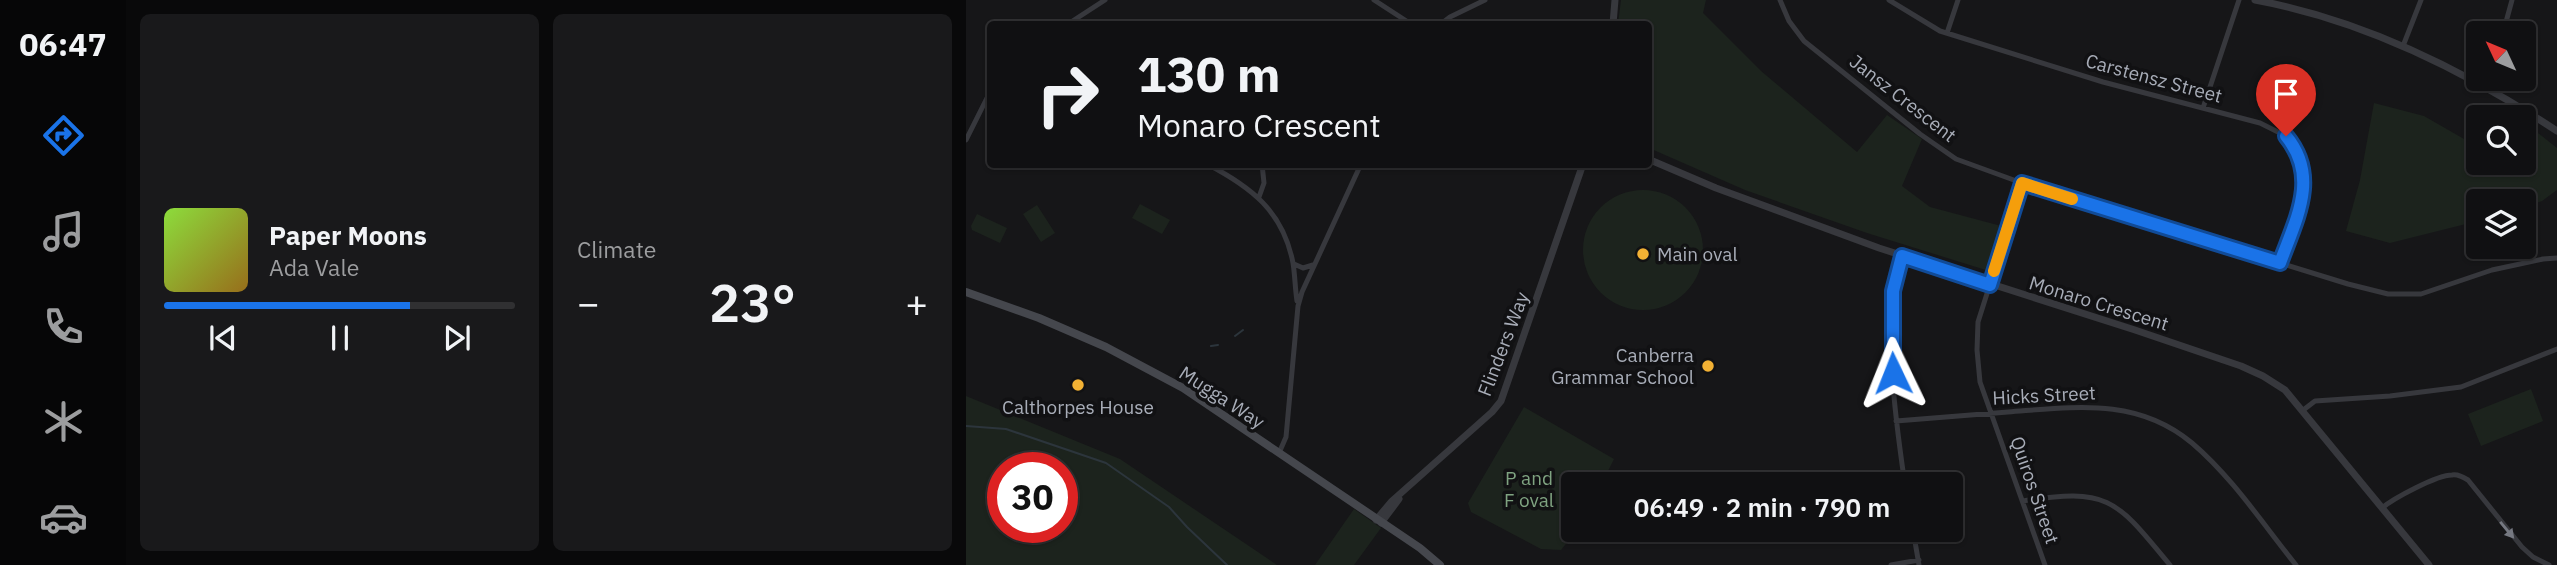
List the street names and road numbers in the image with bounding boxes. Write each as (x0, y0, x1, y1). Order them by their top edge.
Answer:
street label: Carstensz Street (2083, 48, 2225, 108)
street label: Jansz Crescent (1845, 49, 1961, 147)
street label: Monaro Crescent (2026, 270, 2172, 336)
street label: Flinders Way (1472, 288, 1534, 400)
street label: Mugga Way (1175, 360, 1270, 434)
street label: Hicks Street (1992, 380, 2096, 410)
street label: Quiros Street (2005, 433, 2065, 547)

